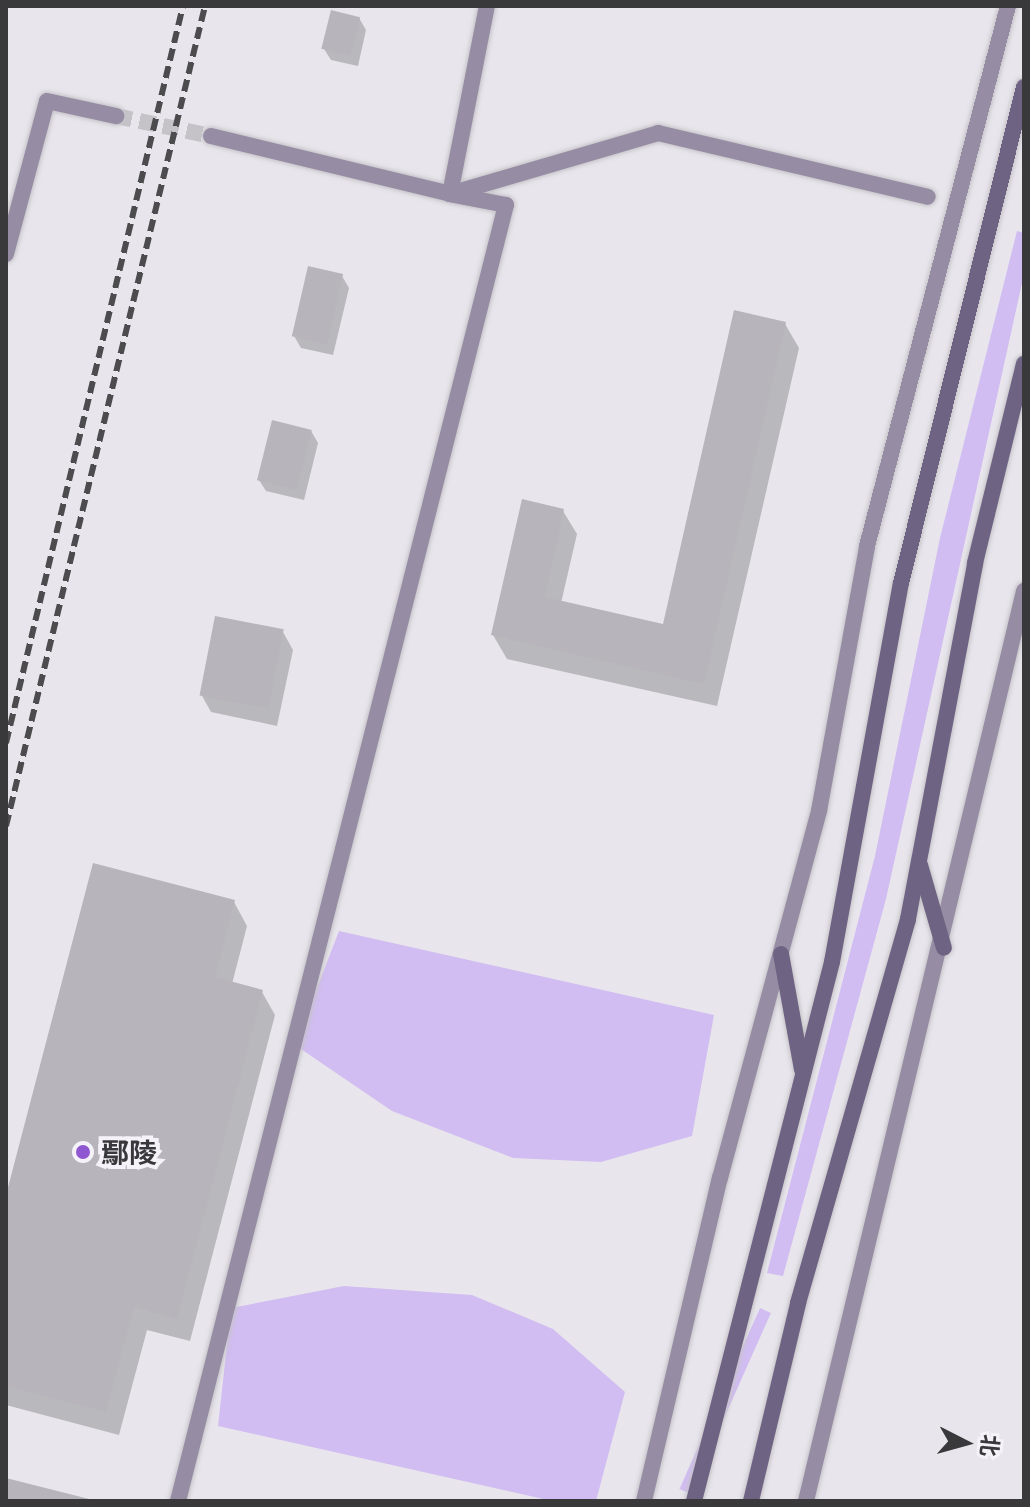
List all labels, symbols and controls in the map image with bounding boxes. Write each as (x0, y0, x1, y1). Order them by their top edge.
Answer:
place label: 鄢陵 (101, 1135, 157, 1169)
marker: 鄢陵 (72, 1141, 94, 1163)
north arrow (926, 1403, 1006, 1483)
text: 北 (976, 1433, 1005, 1458)

